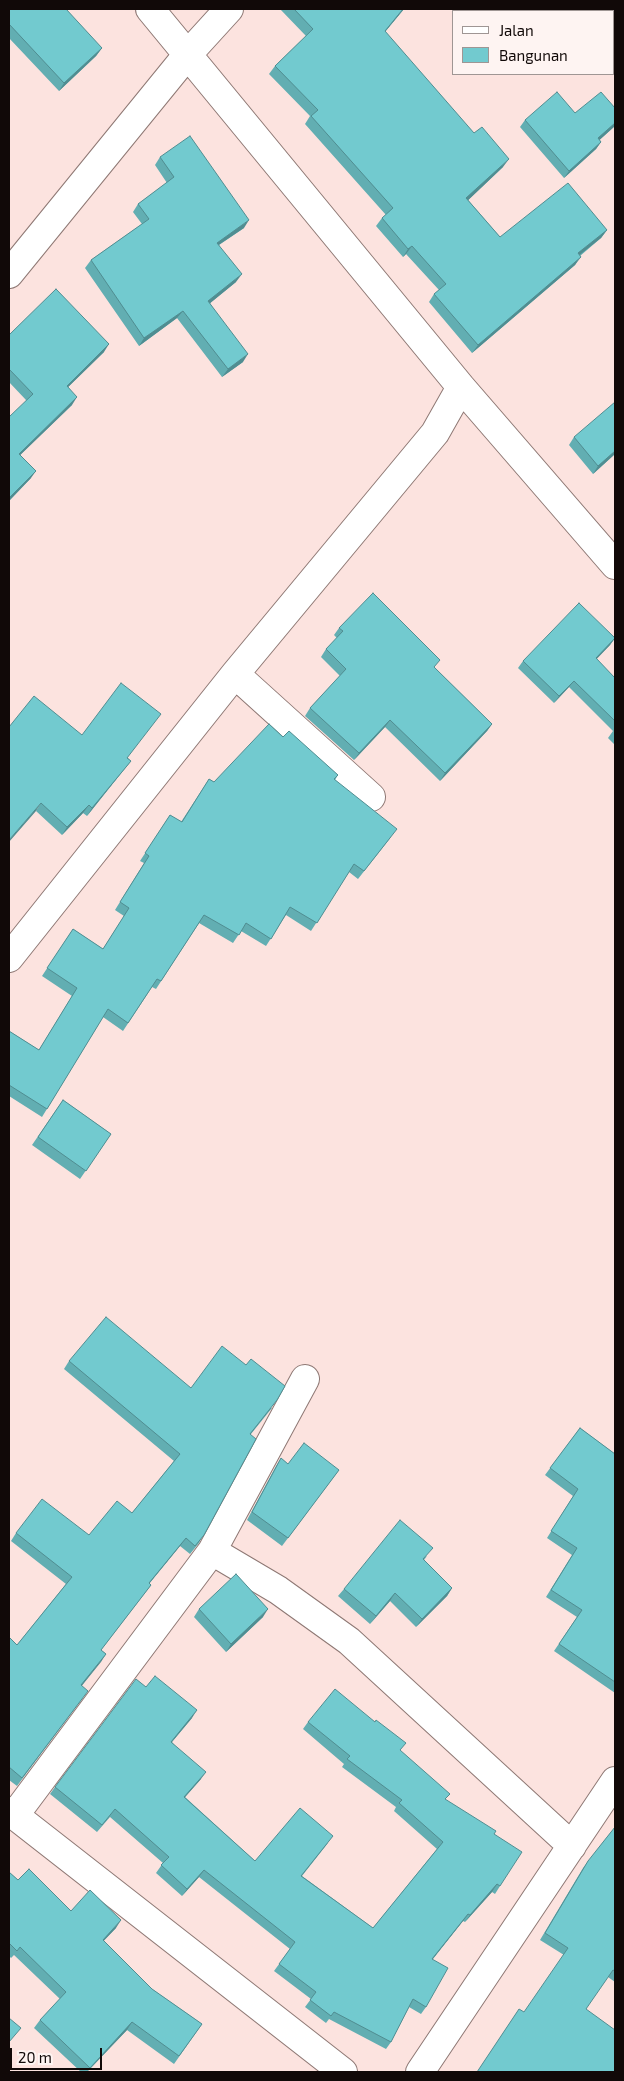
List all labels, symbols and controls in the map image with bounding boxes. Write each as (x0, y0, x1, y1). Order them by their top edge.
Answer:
legend (452, 10, 614, 75)
text: Jalan (499, 21, 534, 39)
text: Bangunan (499, 46, 568, 64)
scale bar (12, 2038, 105, 2070)
text: 20 m (18, 2048, 52, 2066)

